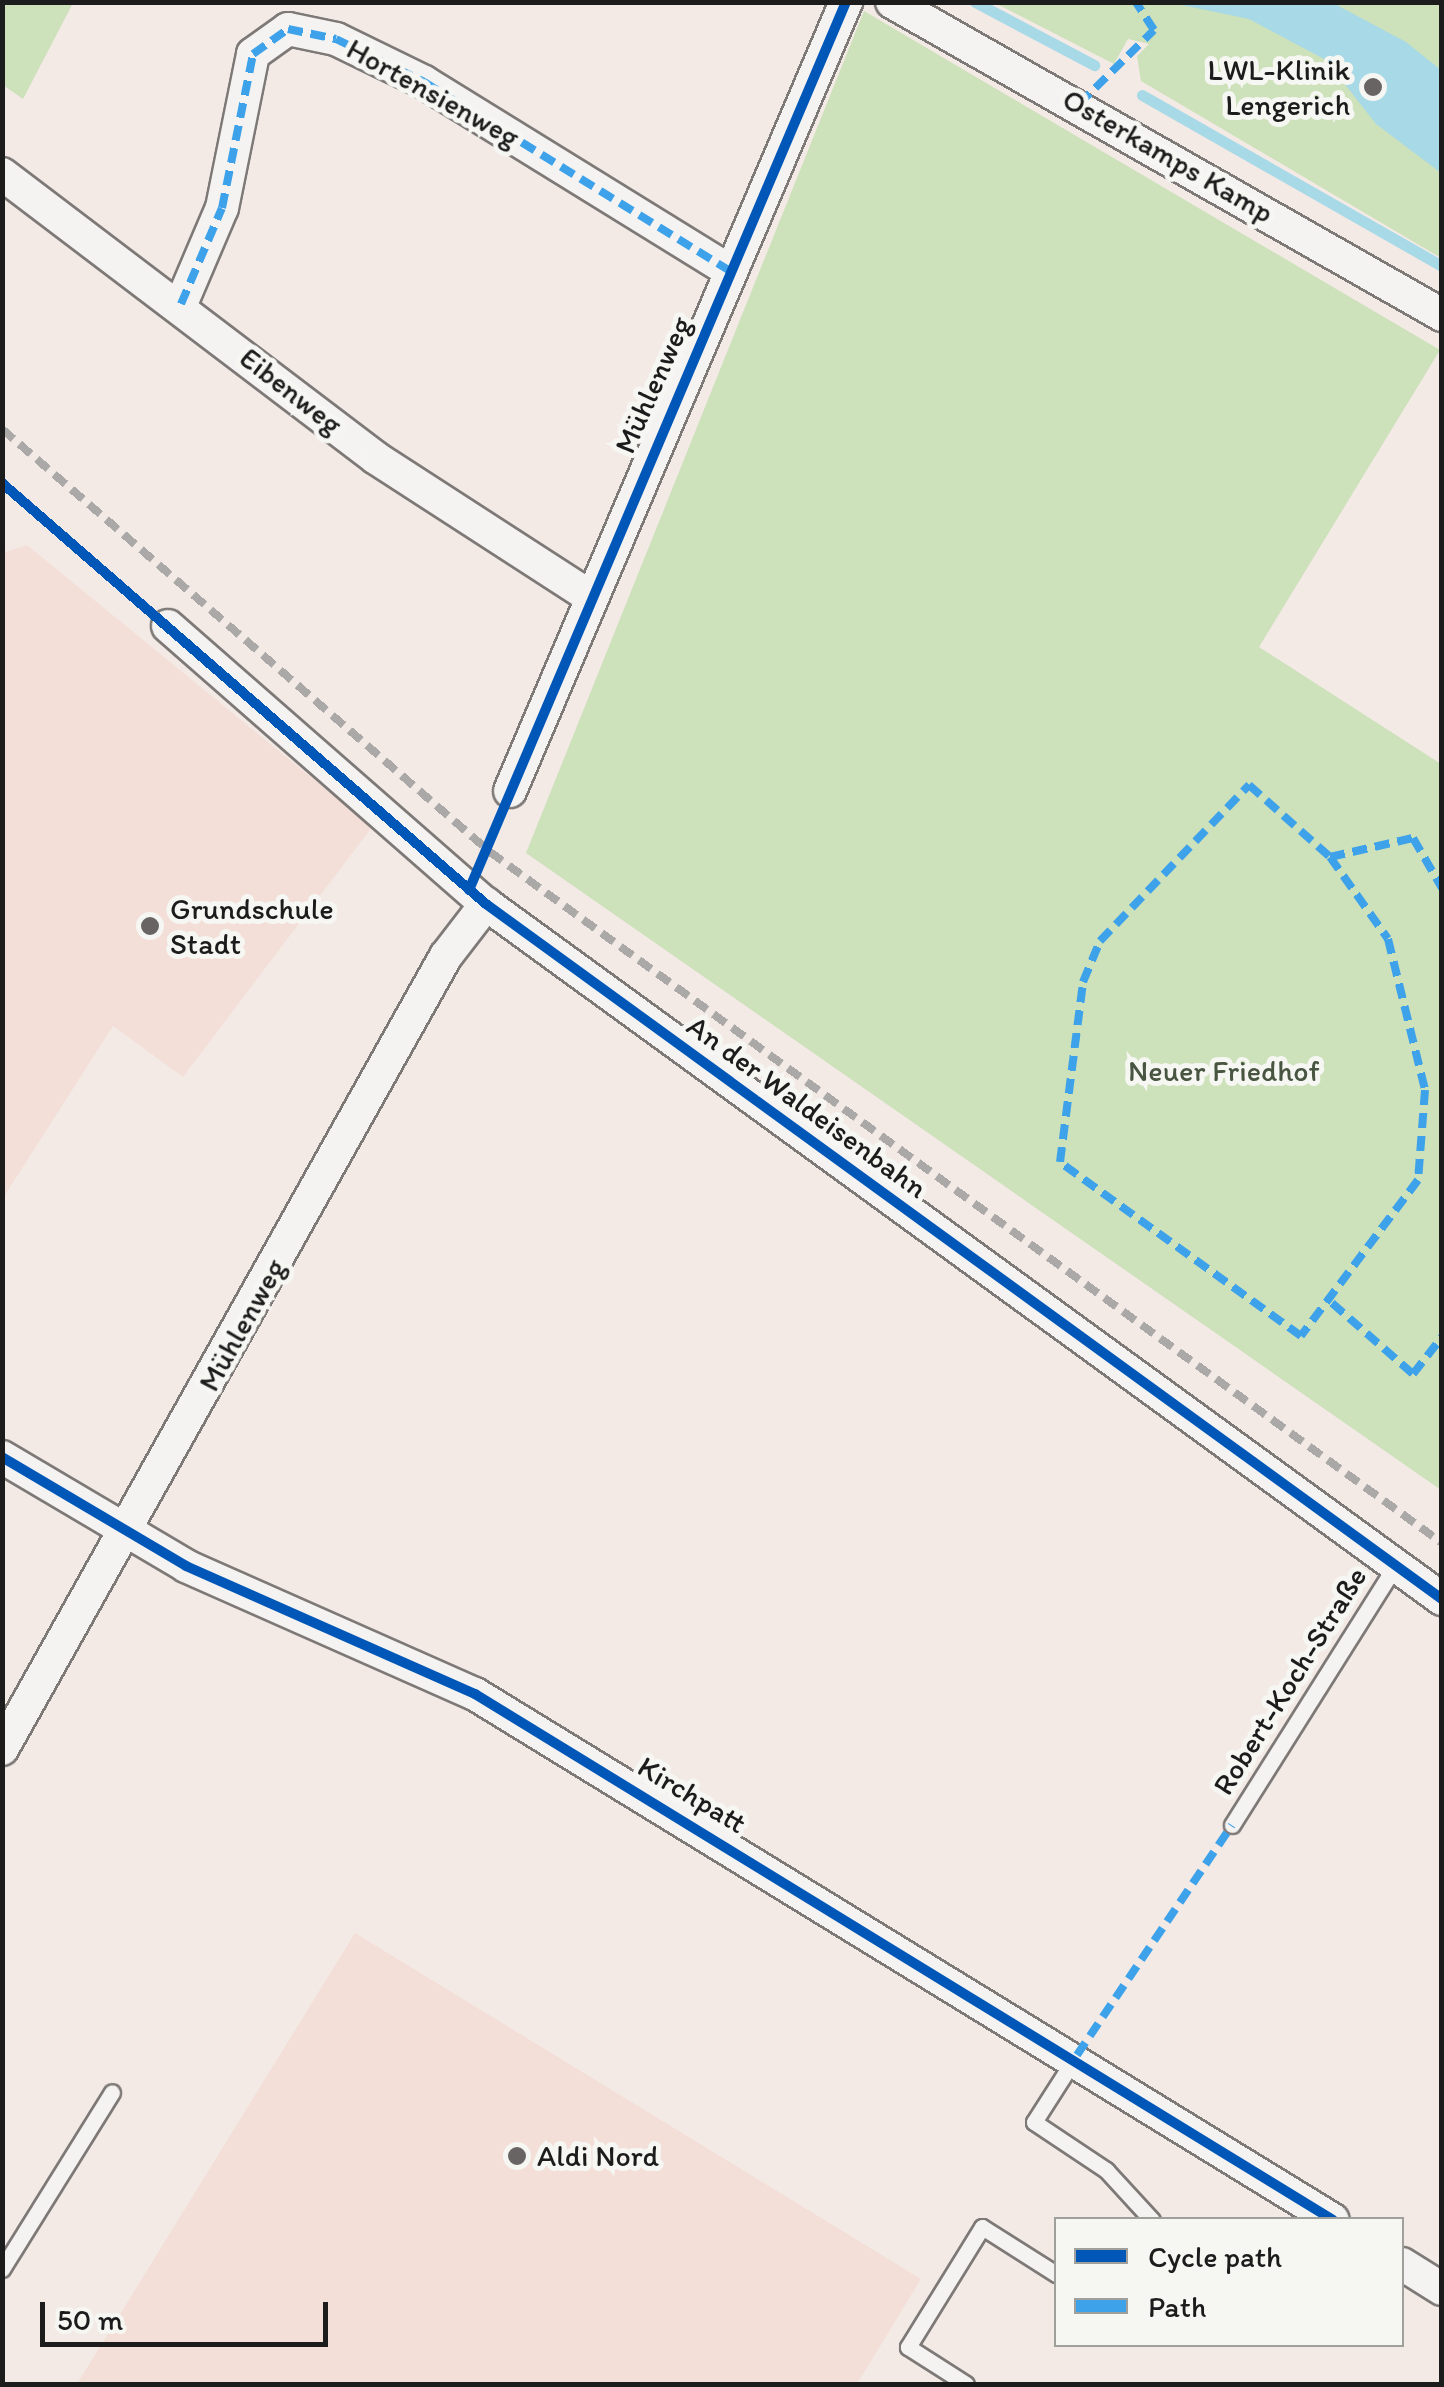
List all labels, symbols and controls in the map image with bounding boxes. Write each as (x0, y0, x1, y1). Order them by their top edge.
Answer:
street label: Hortensienweg (340, 31, 526, 155)
place label: LWL-Klinik Lengerich (1208, 52, 1350, 122)
marker: LWL-Klinik Lengerich (1360, 74, 1386, 100)
street label: Osterkamps Kamp (1056, 81, 1280, 231)
street label: Mühlenweg (607, 311, 699, 459)
street label: Eibenweg (232, 340, 350, 442)
place label: Grundschule Stadt (170, 891, 334, 962)
marker: Grundschule Stadt (139, 915, 161, 937)
street label: An der Waldeisenbahn (681, 1008, 933, 1206)
park label: Neuer Friedhof (1128, 1053, 1320, 1089)
street label: Mühlenweg (191, 1252, 293, 1398)
street label: Robert-Koch-Straße (1205, 1560, 1375, 1802)
street label: Kirchpatt (631, 1749, 753, 1841)
place label: Aldi Nord (537, 2138, 659, 2174)
marker: Aldi Nord (506, 2145, 528, 2167)
legend (1054, 2217, 1404, 2347)
text: Cycle path (1148, 2238, 1282, 2275)
scale bar (45, 2282, 332, 2344)
text: Path (1148, 2288, 1206, 2325)
text: 50 m (57, 2301, 123, 2338)

